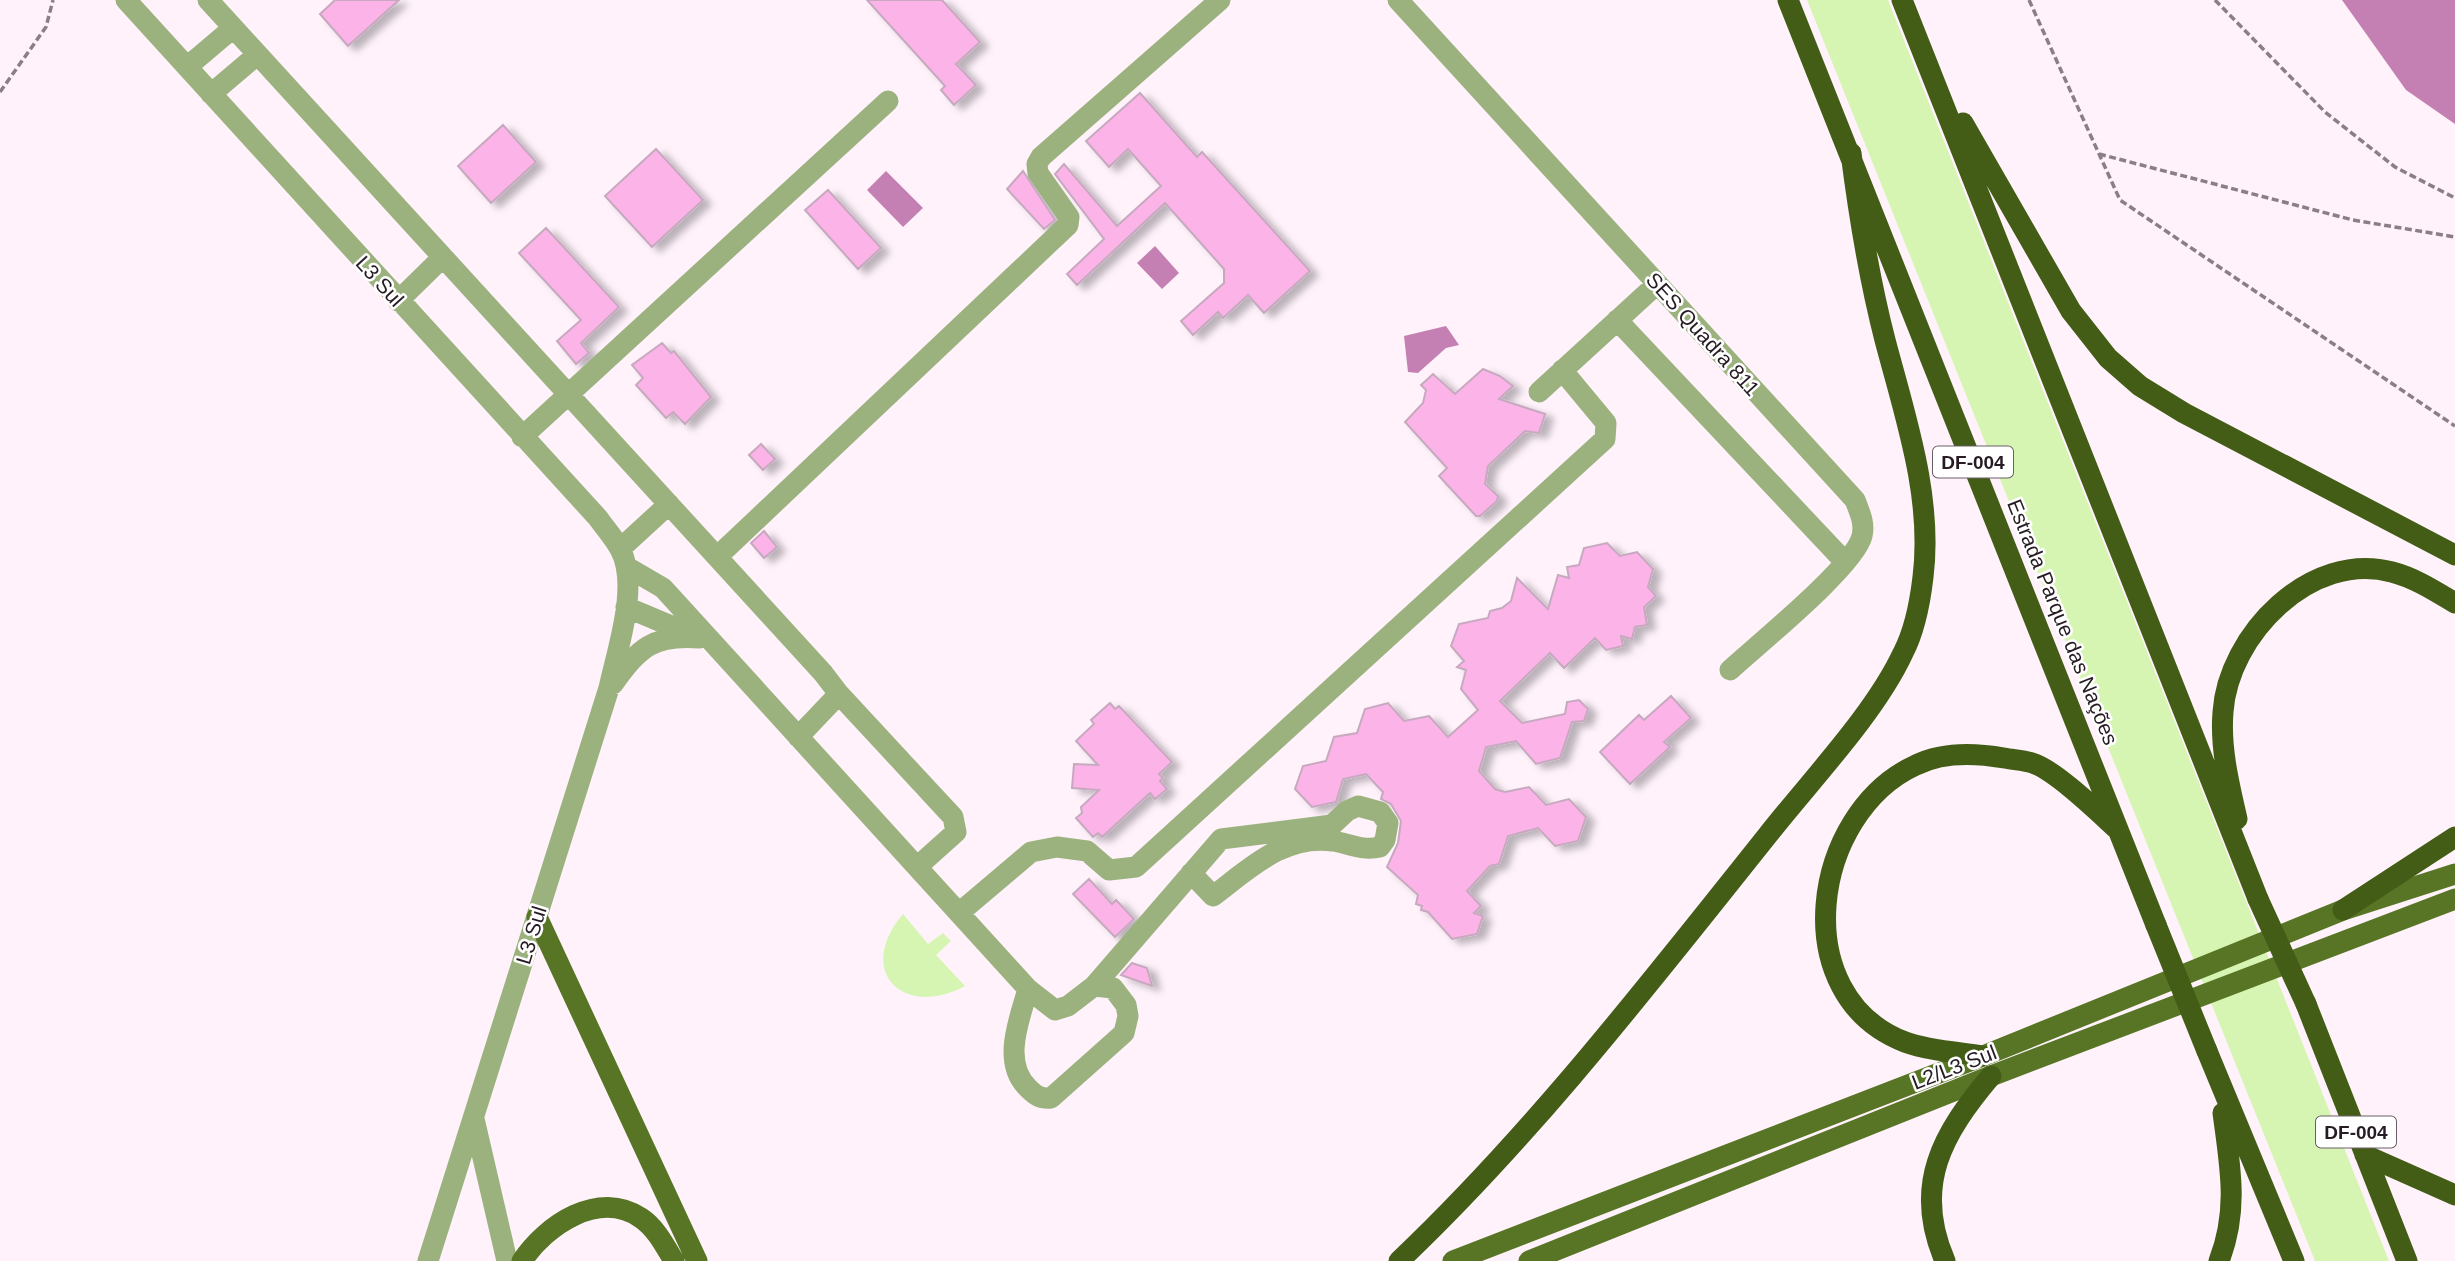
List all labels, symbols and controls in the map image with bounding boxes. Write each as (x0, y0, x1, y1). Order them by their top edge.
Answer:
street label: L3 Sul (352, 251, 408, 311)
street label: SES Quadra 811 (1642, 268, 1764, 400)
road number: DF-004 (1933, 446, 2013, 477)
street label: Estrada Parque das Nações (2003, 496, 2123, 748)
street label: L3 Sul (511, 903, 551, 967)
street label: L2/L3 Sul (1908, 1040, 2000, 1094)
road number: DF-004 (2316, 1116, 2396, 1148)

